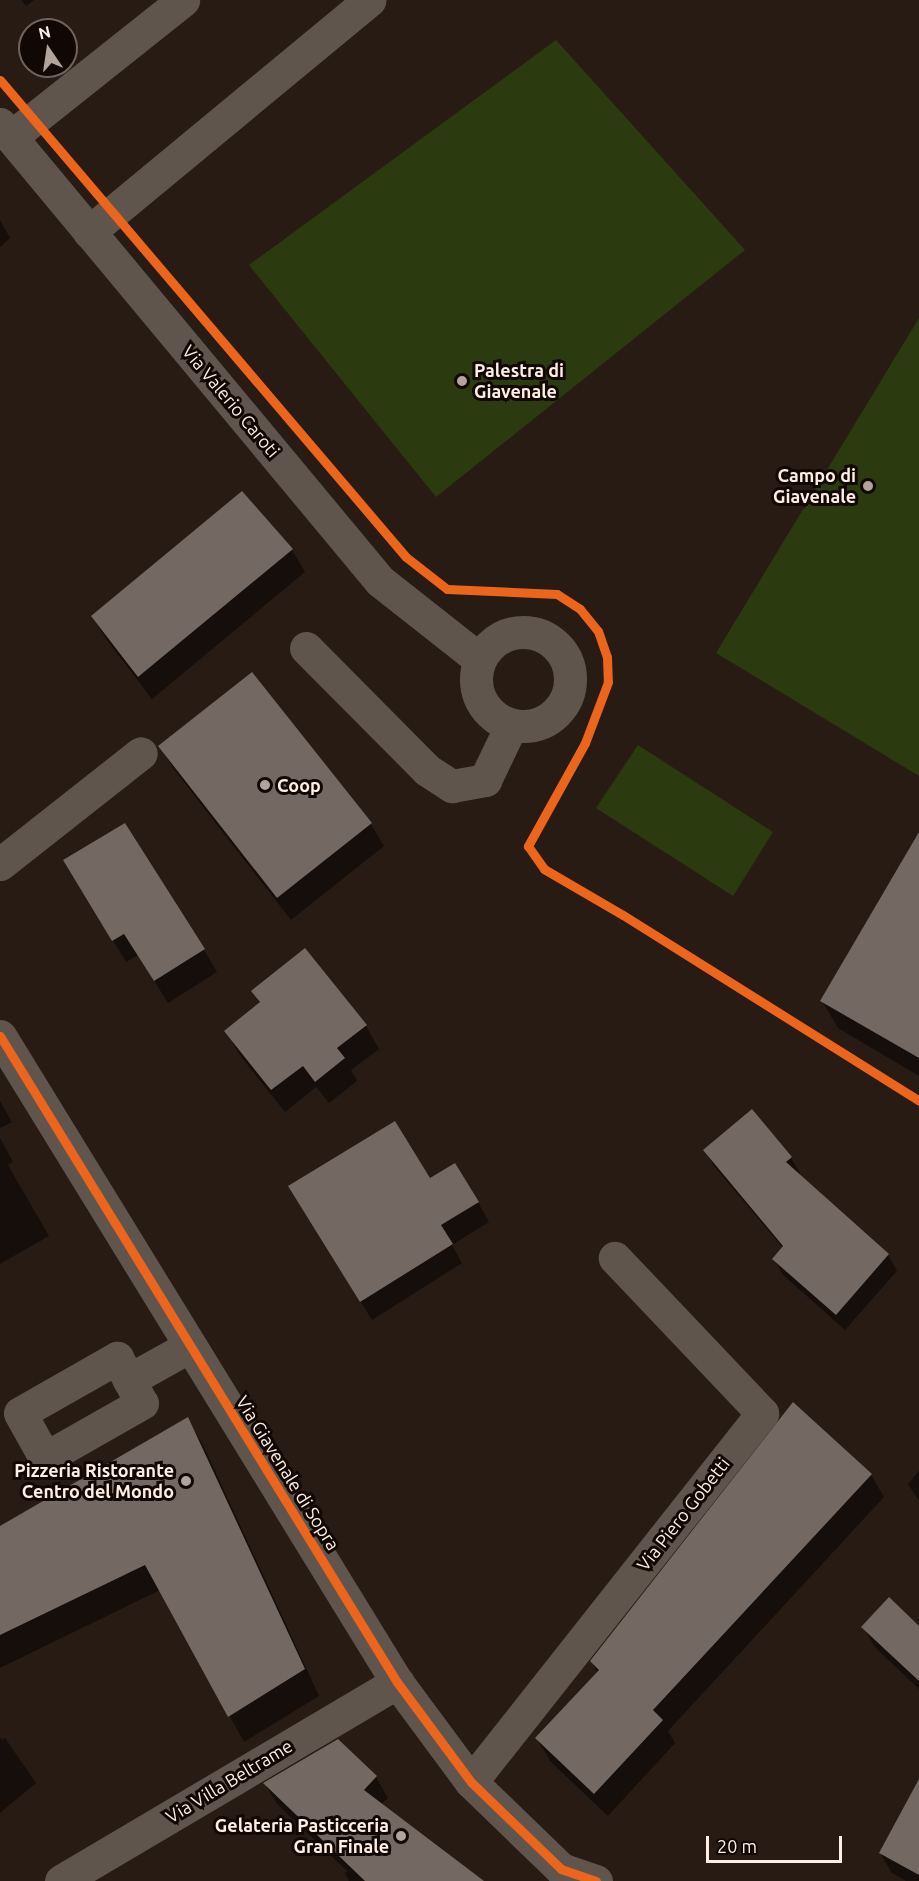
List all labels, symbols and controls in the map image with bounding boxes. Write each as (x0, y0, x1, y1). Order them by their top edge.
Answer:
north arrow (18, 18, 78, 78)
text: N (37, 22, 52, 43)
street label: Via Valerio Caroti (178, 341, 284, 461)
place label: Palestra di Giavenale (474, 360, 564, 403)
marker: Palestra di Giavenale (455, 374, 469, 388)
place label: Campo di Giavenale (773, 465, 856, 508)
marker: Campo di Giavenale (861, 479, 875, 493)
place label: Coop (277, 774, 321, 796)
marker: Coop (258, 778, 272, 792)
street label: Via Giavenale di Sopra (232, 1392, 344, 1554)
street label: Via Piero Gobetti (632, 1453, 734, 1575)
place label: Pizzeria Ristorante Centro del Mondo (14, 1460, 174, 1502)
marker: Pizzeria Ristorante Centro del Mondo (179, 1474, 193, 1488)
street label: Via Villa Beltrame (162, 1735, 296, 1827)
place label: Gelateria Pasticceria Gran Finale (215, 1815, 389, 1858)
scale bar (709, 1824, 846, 1862)
marker: Gelateria Pasticceria Gran Finale (394, 1829, 408, 1843)
text: 20 m (717, 1836, 757, 1856)

